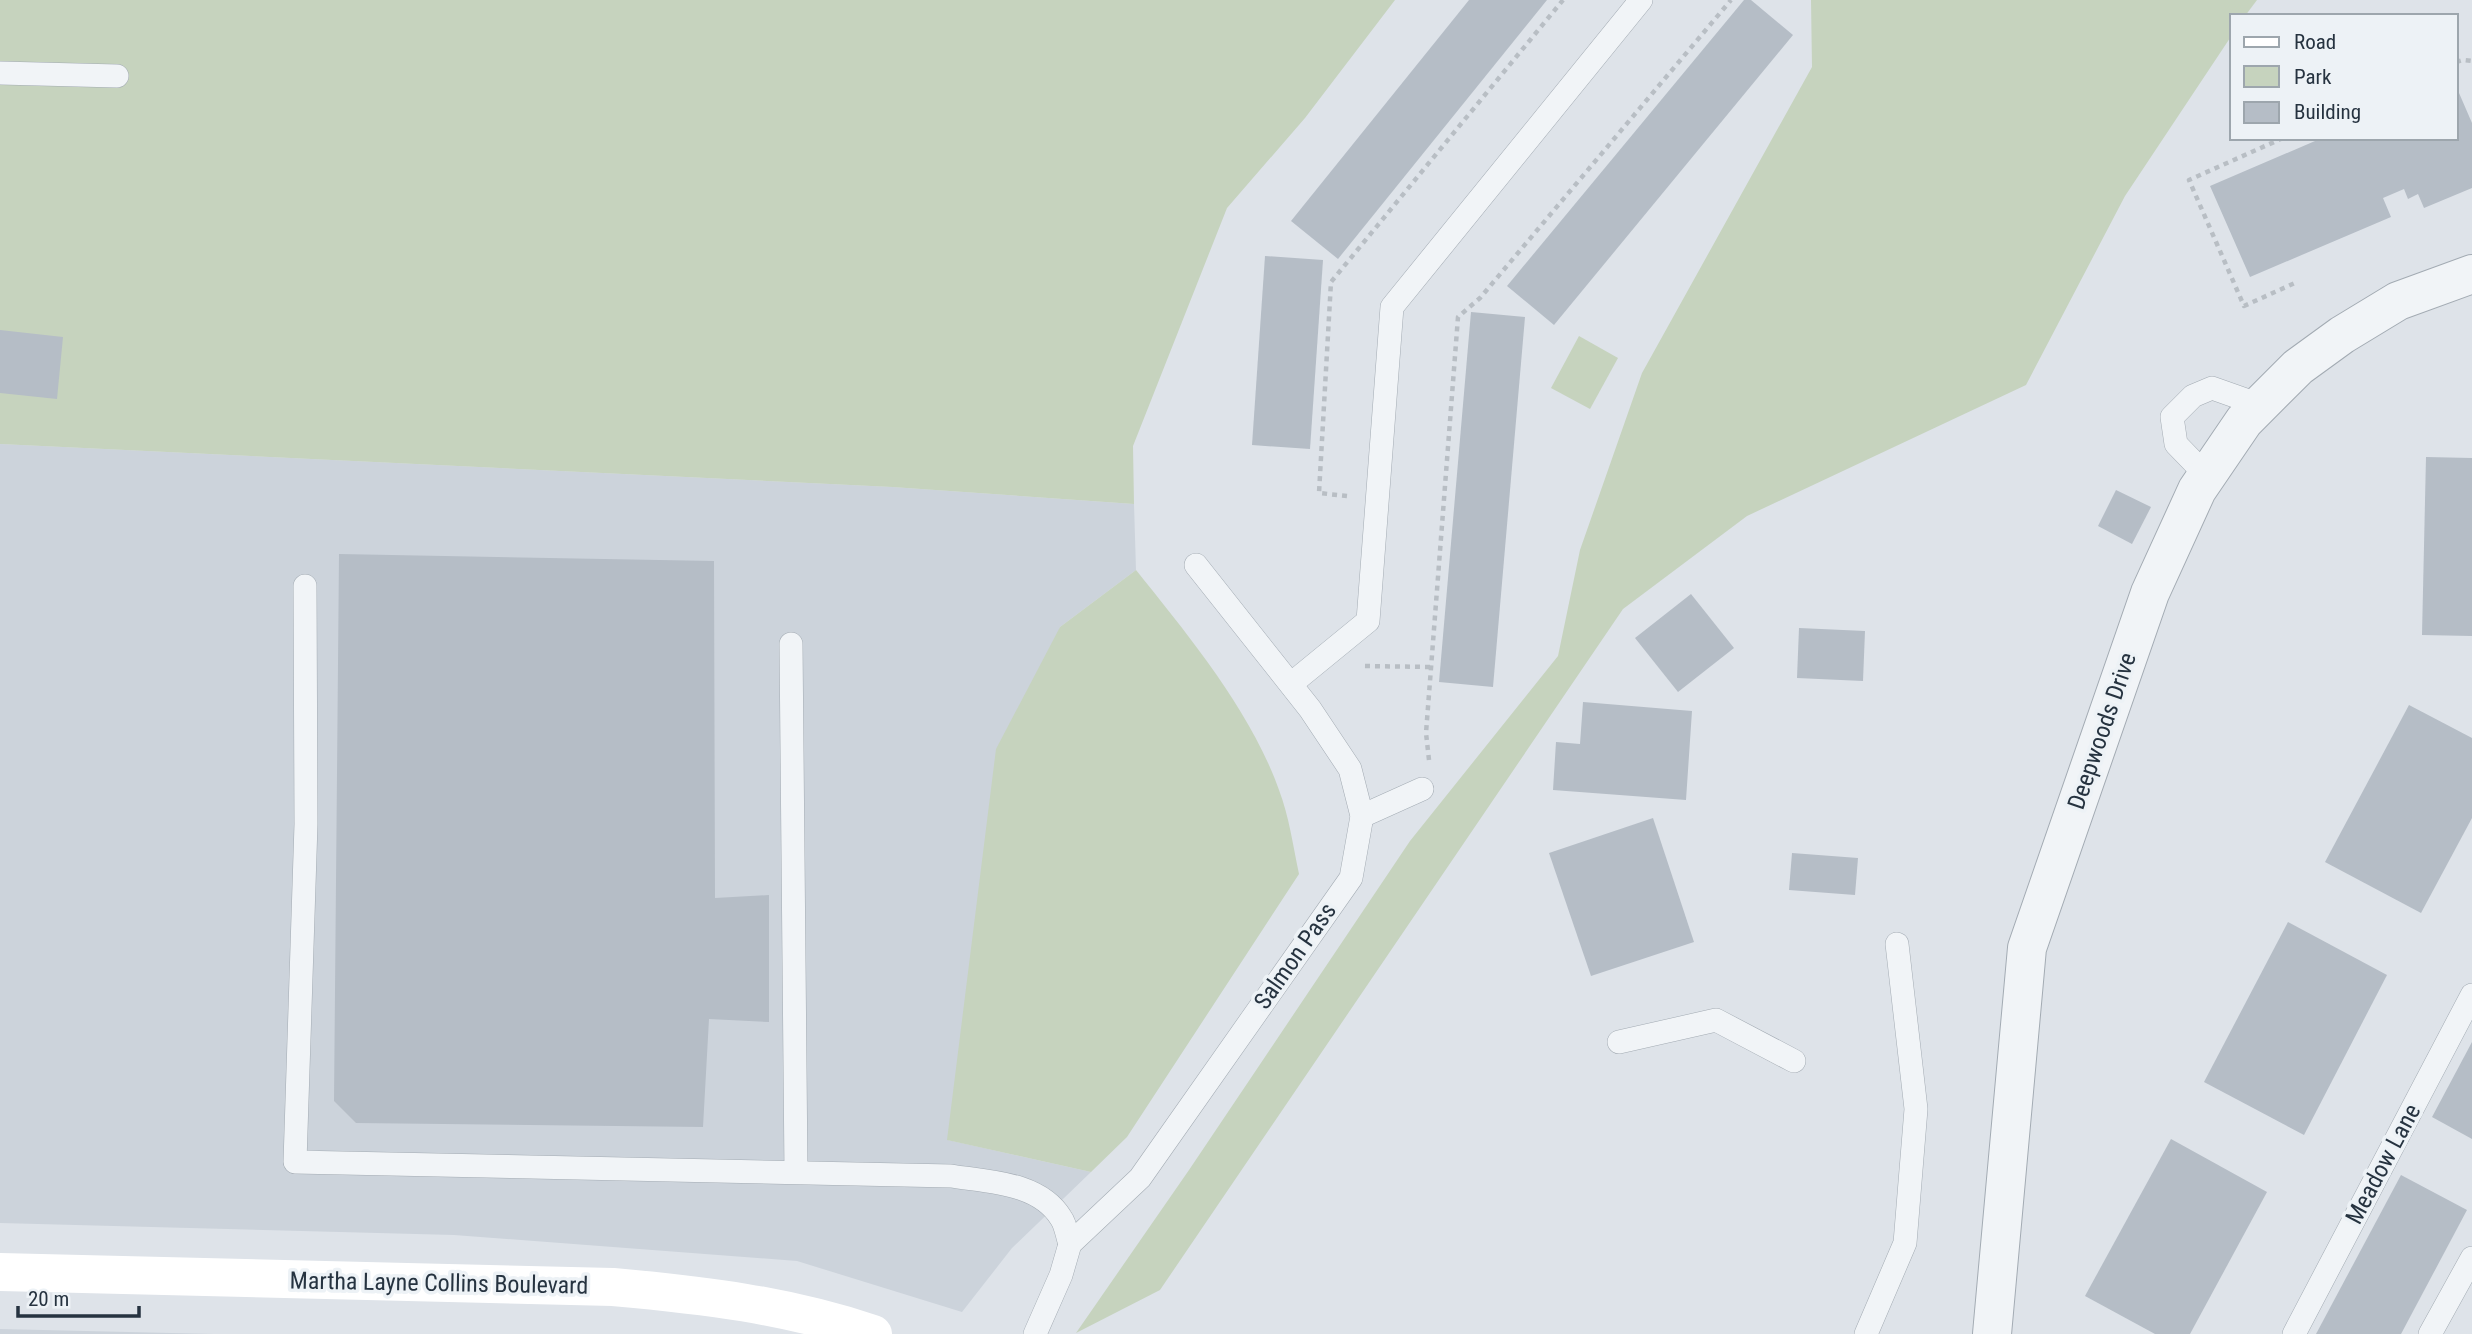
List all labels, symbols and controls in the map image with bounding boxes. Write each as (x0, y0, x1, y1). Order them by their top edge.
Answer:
legend (2230, 14, 2458, 140)
text: Road (2294, 30, 2336, 54)
text: Park (2294, 65, 2332, 89)
text: Building (2294, 100, 2361, 124)
street label: Deepwoods Drive (2062, 649, 2142, 813)
street label: Salmon Pass (1248, 897, 1342, 1015)
street label: Meadow Lane (2340, 1099, 2426, 1229)
street label: Martha Layne Collins Boulevard (290, 1266, 588, 1300)
scale bar (18, 1274, 138, 1318)
text: 20 m (28, 1287, 69, 1311)

